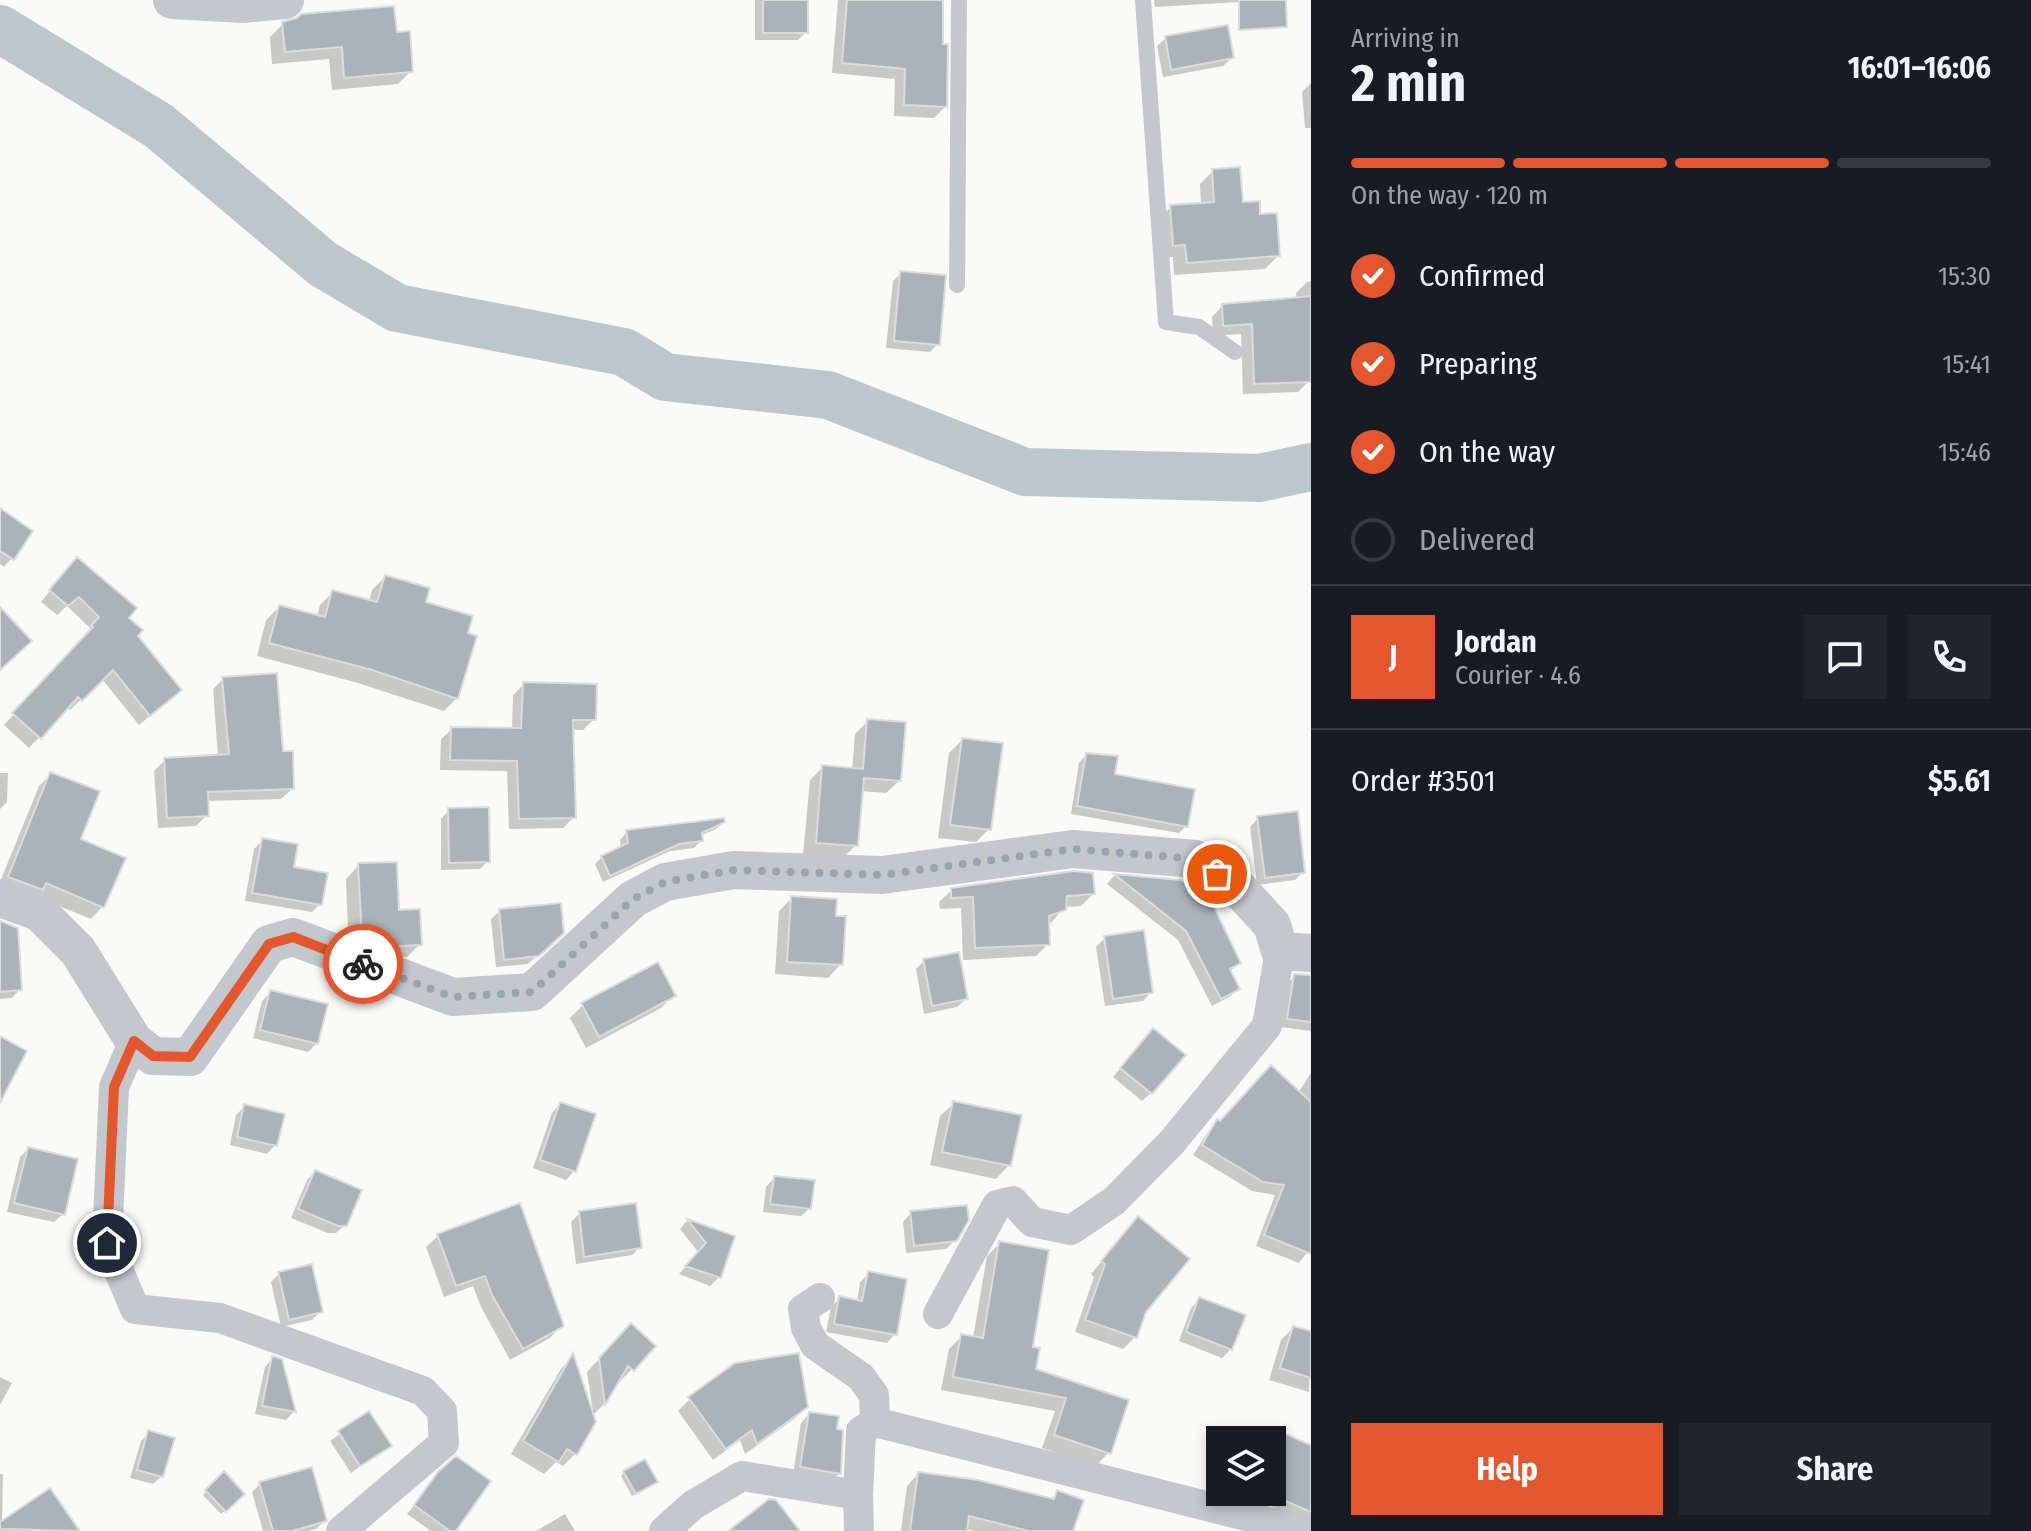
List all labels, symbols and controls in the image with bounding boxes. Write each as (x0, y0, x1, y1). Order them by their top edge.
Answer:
text: Arriving in (1351, 23, 1460, 54)
text: 16:01–16:06 (1848, 50, 1991, 86)
text: 2 min (1351, 52, 1466, 115)
text: On the way · 120 m (1351, 180, 1548, 211)
icon: check (1351, 254, 1395, 298)
text: Confirmed (1419, 258, 1545, 294)
text: 15:30 (1938, 261, 1991, 292)
icon: check (1351, 342, 1395, 386)
text: Preparing (1419, 346, 1537, 382)
text: 15:41 (1942, 349, 1991, 380)
icon: check (1351, 430, 1395, 474)
text: On the way (1419, 434, 1555, 470)
text: 15:46 (1938, 437, 1991, 468)
text: Delivered (1419, 522, 1535, 558)
button: chat (1803, 615, 1887, 699)
button: phone (1907, 615, 1991, 699)
text: Jordan (1455, 624, 1537, 660)
text: J (1389, 639, 1397, 675)
text: Courier · 4.6 (1455, 660, 1581, 691)
text: Order #3501 (1351, 763, 1496, 799)
text: $5.61 (1928, 763, 1991, 799)
pin (1183, 840, 1251, 908)
icon: bag (1195, 852, 1239, 896)
courier (323, 924, 403, 1004)
icon: bike (341, 942, 385, 986)
pin (73, 1209, 141, 1277)
icon: home (85, 1221, 129, 1265)
button: Help (1351, 1423, 1663, 1515)
button: Share (1679, 1423, 1991, 1515)
map controls (1206, 1426, 1286, 1506)
button: layers (1206, 1426, 1286, 1506)

